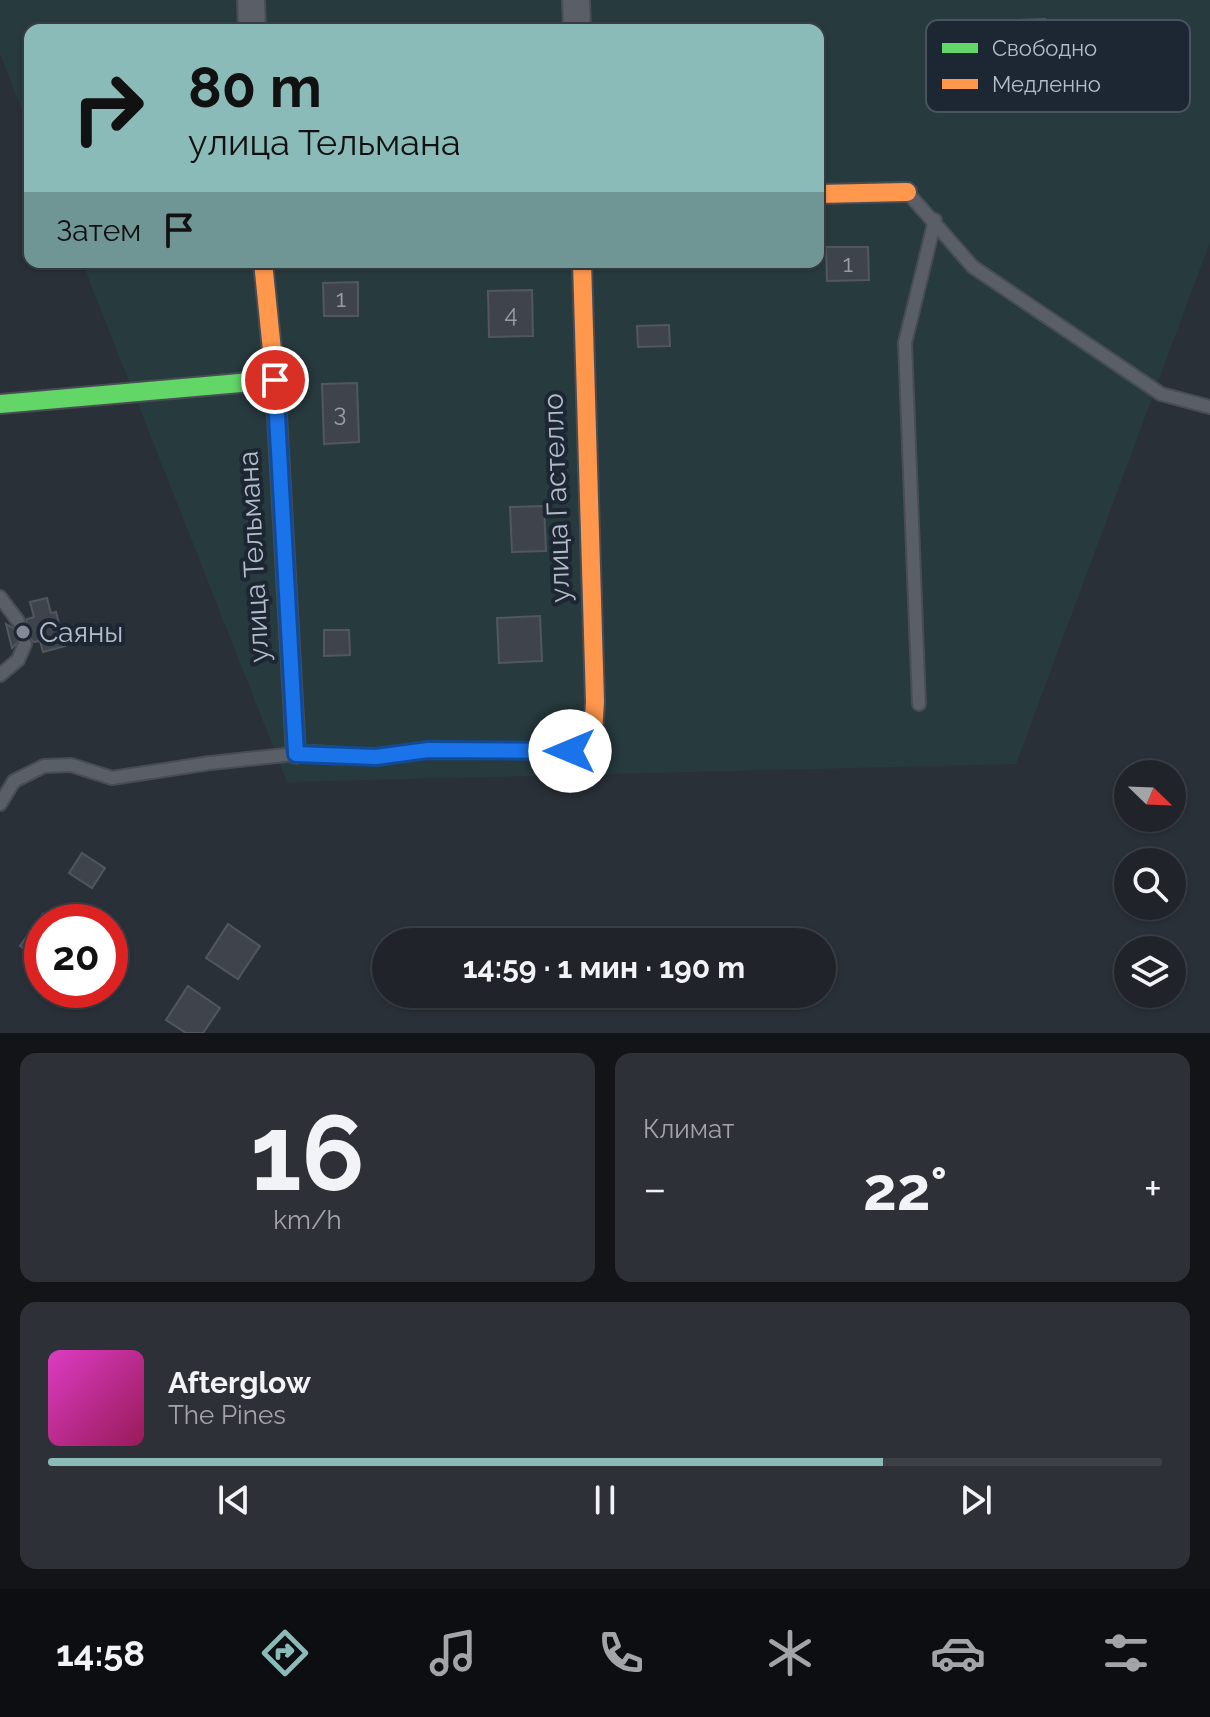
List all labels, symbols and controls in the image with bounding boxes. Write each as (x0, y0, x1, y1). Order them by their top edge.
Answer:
legend (926, 20, 1190, 112)
text: Свободно (992, 35, 1097, 61)
text: 80 m (188, 54, 322, 120)
icon: right (56, 56, 160, 160)
text: Медленно (992, 71, 1101, 97)
text: улица Тельмана (188, 121, 461, 163)
icon: arrive (157, 208, 201, 252)
text: Затем (56, 213, 141, 248)
house number: 1 (843, 249, 853, 278)
house number: 1 (336, 284, 346, 313)
house number: 4 (504, 299, 518, 328)
pin (241, 346, 309, 414)
icon: arrive (253, 358, 297, 402)
street label: улица Гастелло (536, 393, 577, 603)
house number: 3 (334, 398, 346, 427)
street label: улица Тельмана (231, 450, 276, 664)
place label: Саяны (39, 616, 123, 649)
marker: Саяны (14, 623, 32, 641)
position arrow (528, 709, 612, 793)
north arrow (1114, 760, 1186, 832)
map controls (1114, 760, 1186, 1008)
button: search (1114, 848, 1186, 920)
speed limit sign: 20 (24, 904, 128, 1008)
button: layers (1114, 936, 1186, 1008)
text: 14:59 · 1 мин · 190 m (463, 950, 745, 985)
text: 16 (250, 1092, 365, 1214)
text: Климат (643, 1114, 734, 1144)
text: 22° (863, 1154, 947, 1224)
text: − (643, 1163, 667, 1214)
text: + (1144, 1163, 1162, 1214)
text: km/h (273, 1205, 342, 1235)
text: Afterglow (168, 1365, 311, 1400)
text: The Pines (168, 1400, 286, 1430)
icon: previous (212, 1478, 256, 1522)
icon: pause (583, 1478, 627, 1522)
icon: next (954, 1478, 998, 1522)
icon: directions (257, 1625, 313, 1681)
icon: music (425, 1625, 481, 1681)
icon: phone (593, 1625, 649, 1681)
icon: climate (762, 1625, 818, 1681)
icon: car (930, 1625, 986, 1681)
icon: filters (1098, 1625, 1154, 1681)
text: 14:58 (56, 1632, 145, 1674)

